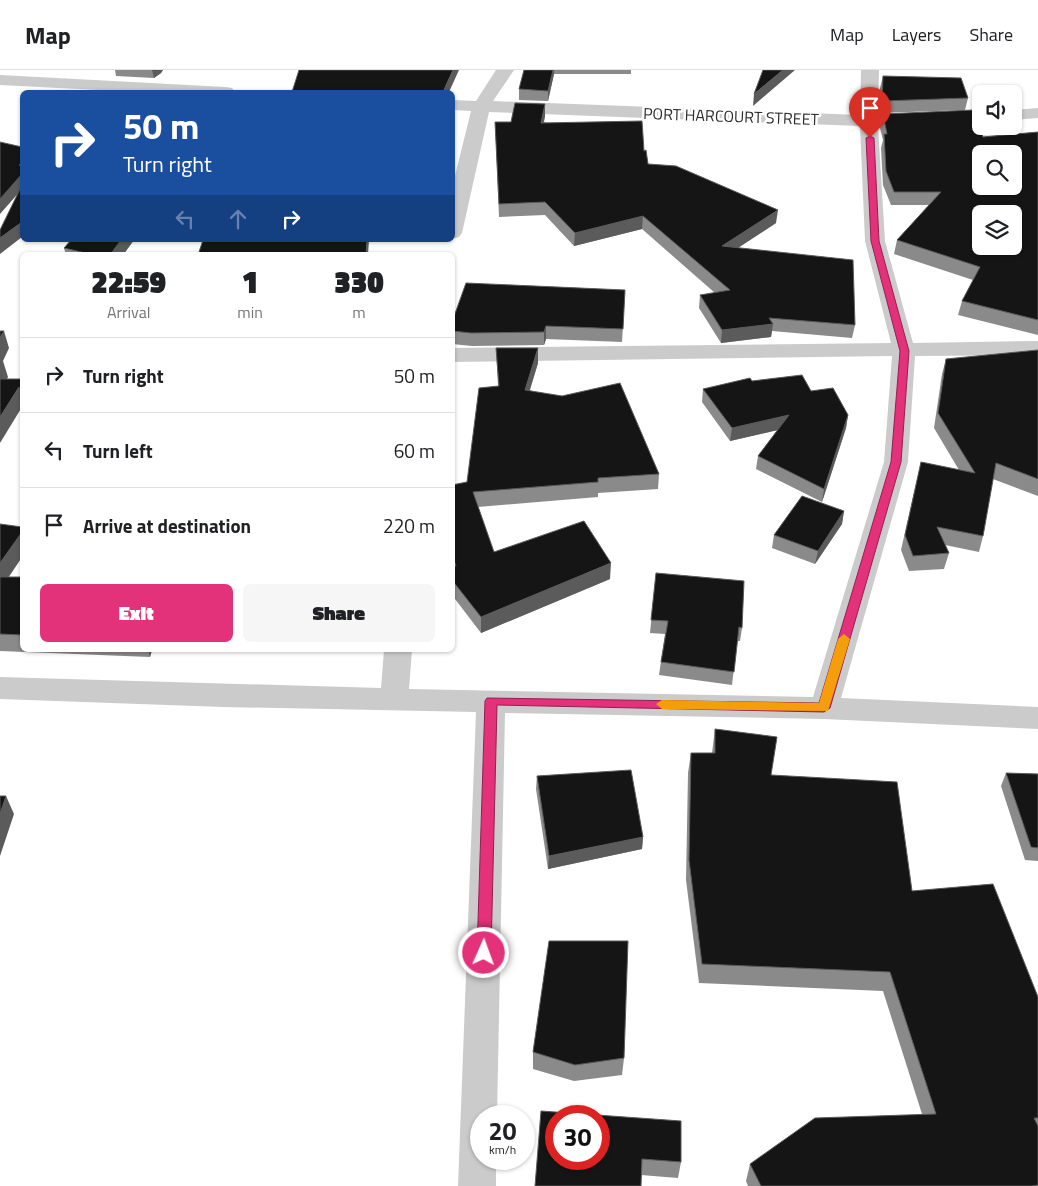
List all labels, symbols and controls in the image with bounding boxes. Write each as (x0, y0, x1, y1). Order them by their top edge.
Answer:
text: Map (25, 17, 71, 53)
text: Map (830, 21, 864, 48)
text: Layers (892, 21, 941, 48)
text: Share (969, 21, 1013, 48)
map controls (972, 85, 1022, 255)
button: sound (972, 85, 1022, 135)
pin (849, 87, 891, 138)
icon: arrive (856, 94, 884, 122)
text: 50 m (123, 99, 199, 153)
street label: PORT HARCOURT STREET (643, 101, 820, 131)
icon: right (40, 110, 105, 175)
button: search (972, 145, 1022, 195)
text: Turn right (123, 147, 212, 181)
icon: left (171, 205, 199, 233)
icon: ahead (224, 205, 252, 233)
icon: right (277, 205, 305, 233)
button: layers (972, 205, 1022, 255)
text: 22:59 (91, 259, 166, 305)
text: 1 (242, 259, 258, 305)
text: 330 (334, 259, 384, 305)
text: Arrival (107, 300, 150, 324)
text: min (237, 300, 263, 324)
text: m (352, 300, 366, 324)
icon: right (40, 361, 68, 389)
text: Turn right (83, 361, 164, 390)
text: 50 m (394, 361, 435, 390)
icon: left (40, 436, 68, 464)
text: Turn left (83, 436, 153, 465)
text: 60 m (394, 436, 435, 465)
icon: arrive (40, 511, 68, 539)
text: Arrive at destination (83, 511, 251, 540)
text: 220 m (383, 511, 435, 540)
button: Exit (40, 584, 233, 642)
button: Share (243, 584, 435, 642)
position arrow (457, 926, 509, 978)
speed limit sign: 30 (545, 1105, 610, 1170)
text: 20 (488, 1112, 517, 1150)
text: km/h (489, 1140, 516, 1159)

